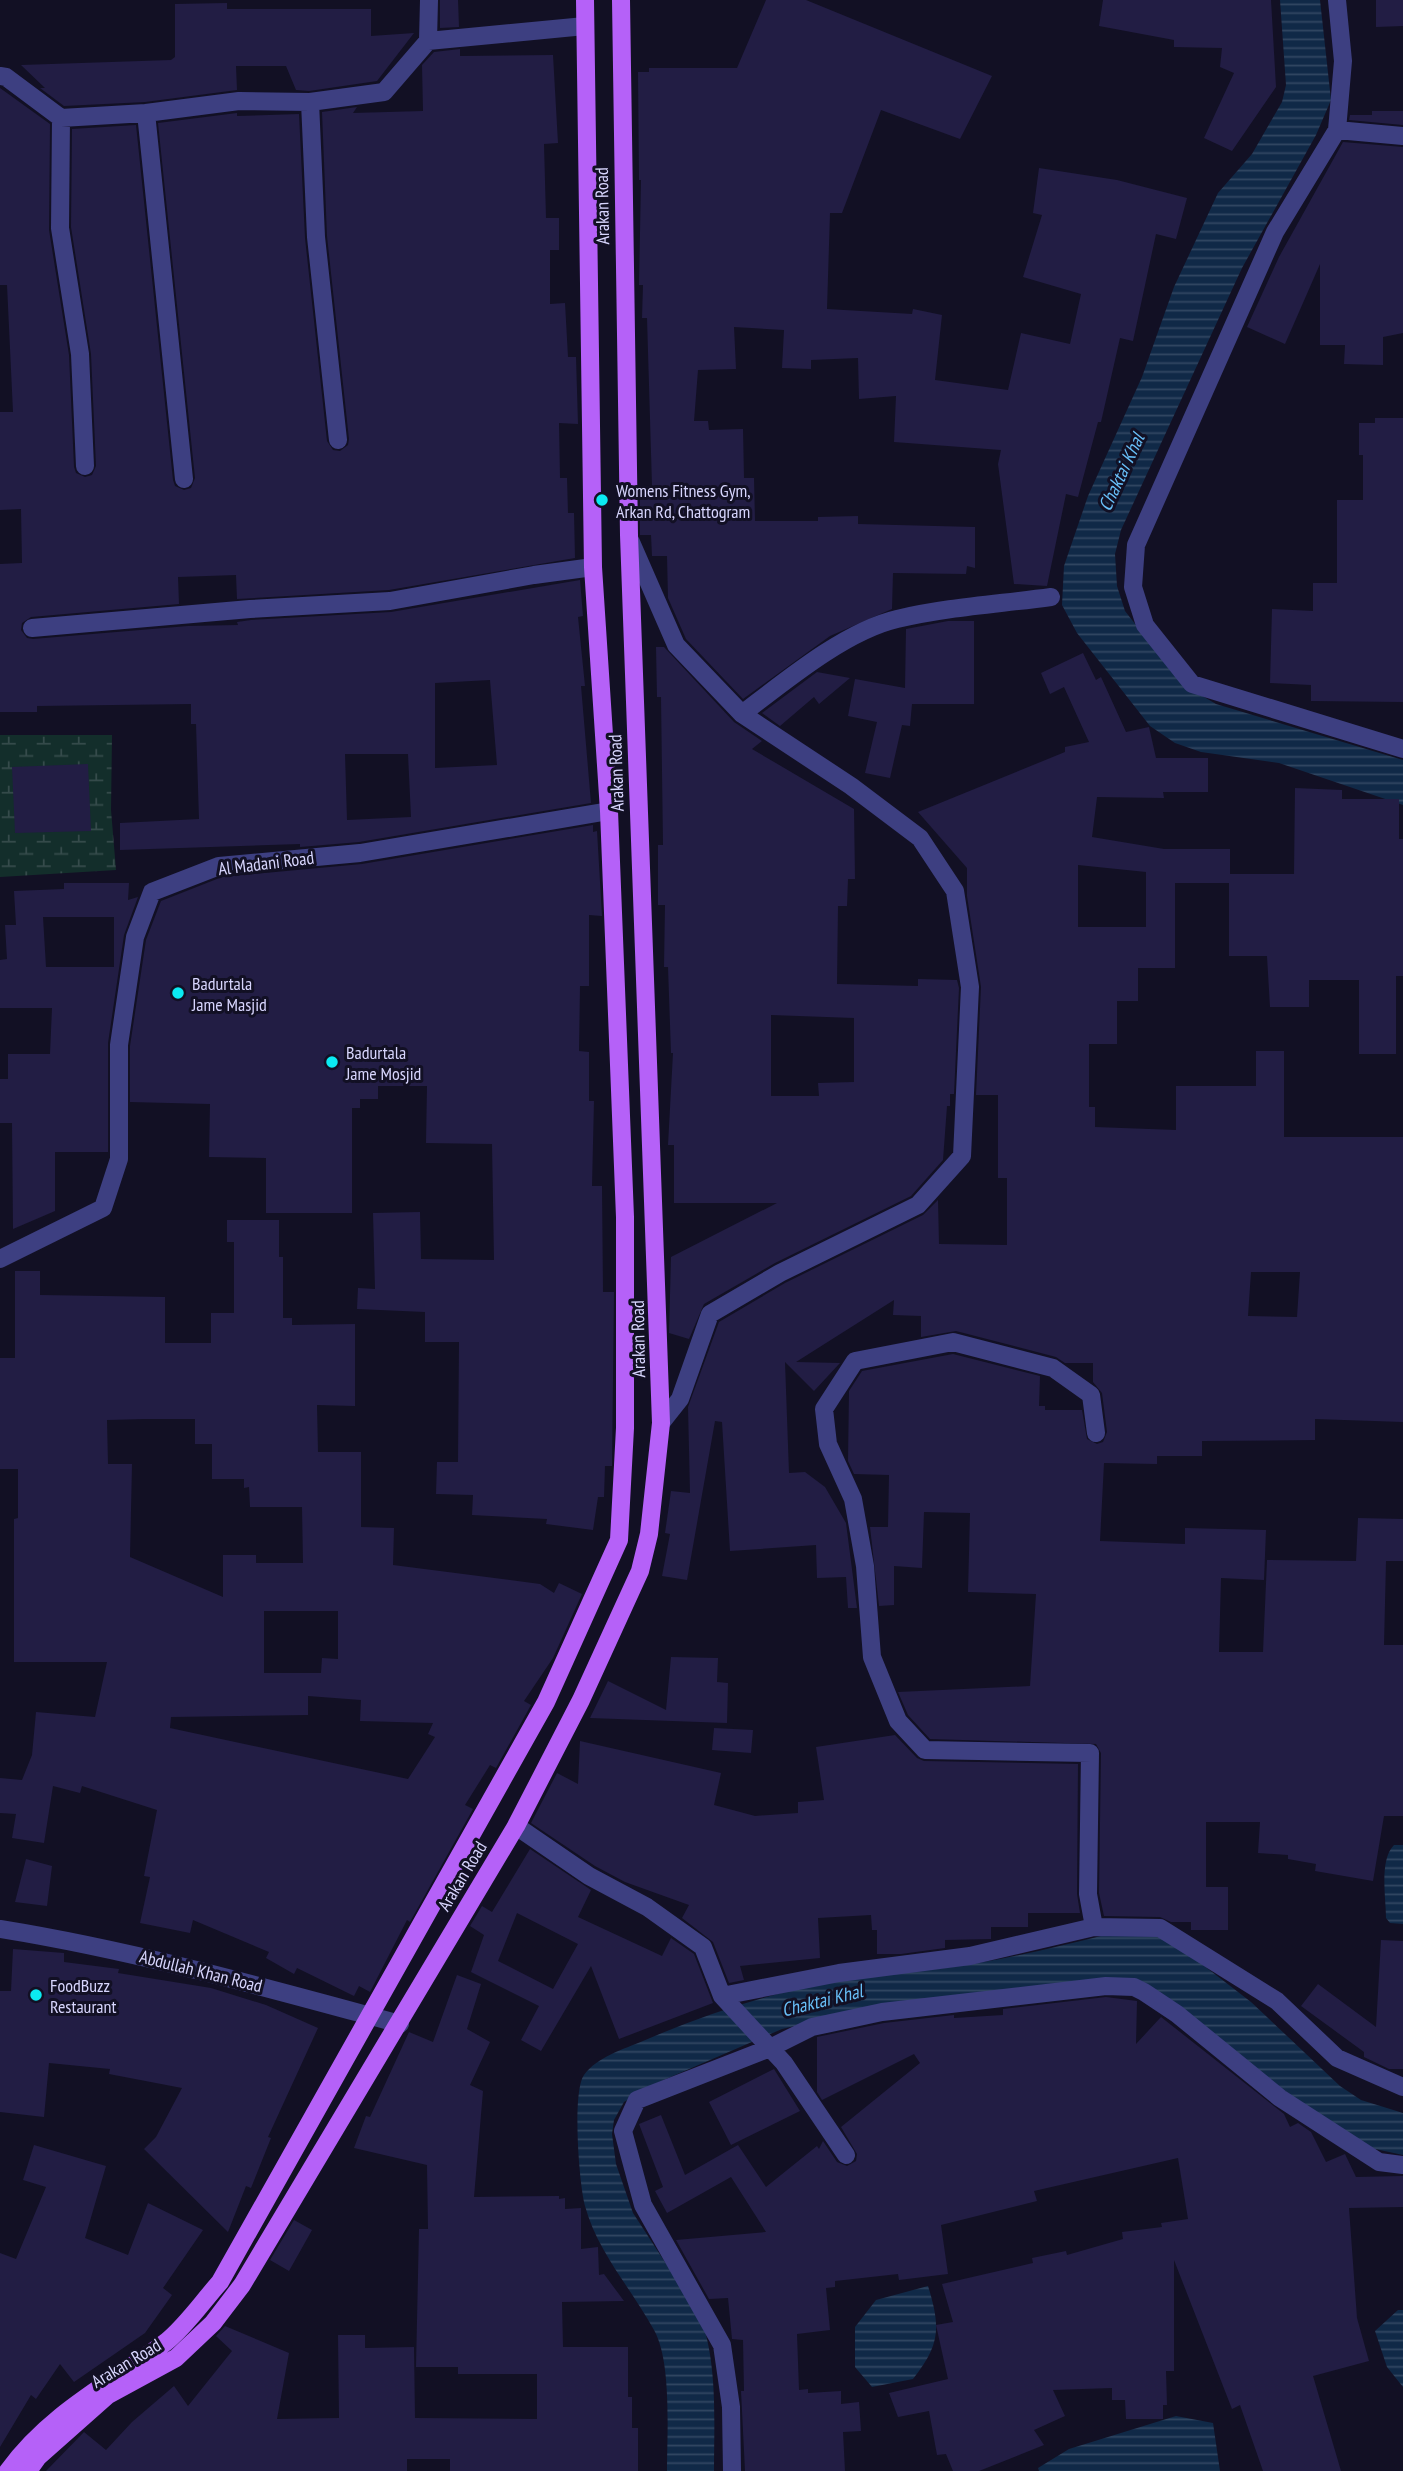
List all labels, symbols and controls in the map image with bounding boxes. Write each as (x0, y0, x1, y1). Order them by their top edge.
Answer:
street label: Arakan Road (590, 167, 614, 245)
water label: Chaktai Khal (1093, 428, 1150, 515)
place label: Womens Fitness Gym, Arkan Rd, Chattogram (616, 479, 750, 523)
marker: Womens Fitness Gym, Arkan Rd, Chattogram (594, 492, 610, 508)
street label: Arakan Road (603, 734, 629, 812)
street label: Al Madani Road (217, 846, 315, 880)
place label: Badurtala Jame Masjid (191, 972, 267, 1016)
marker: Badurtala Jame Masjid (170, 985, 186, 1001)
place label: Badurtala Jame Mosjid (345, 1041, 421, 1085)
marker: Badurtala Jame Mosjid (324, 1054, 340, 1070)
street label: Arakan Road (626, 1300, 650, 1378)
street label: Arakan Road (432, 1837, 492, 1915)
street label: Abdullah Khan Road (137, 1945, 265, 1997)
place label: FoodBuzz Restaurant (50, 1974, 116, 2018)
water label: Chaktai Khal (779, 1978, 867, 2022)
marker: FoodBuzz Restaurant (28, 1987, 44, 2003)
street label: Arakan Road (87, 2333, 165, 2393)

